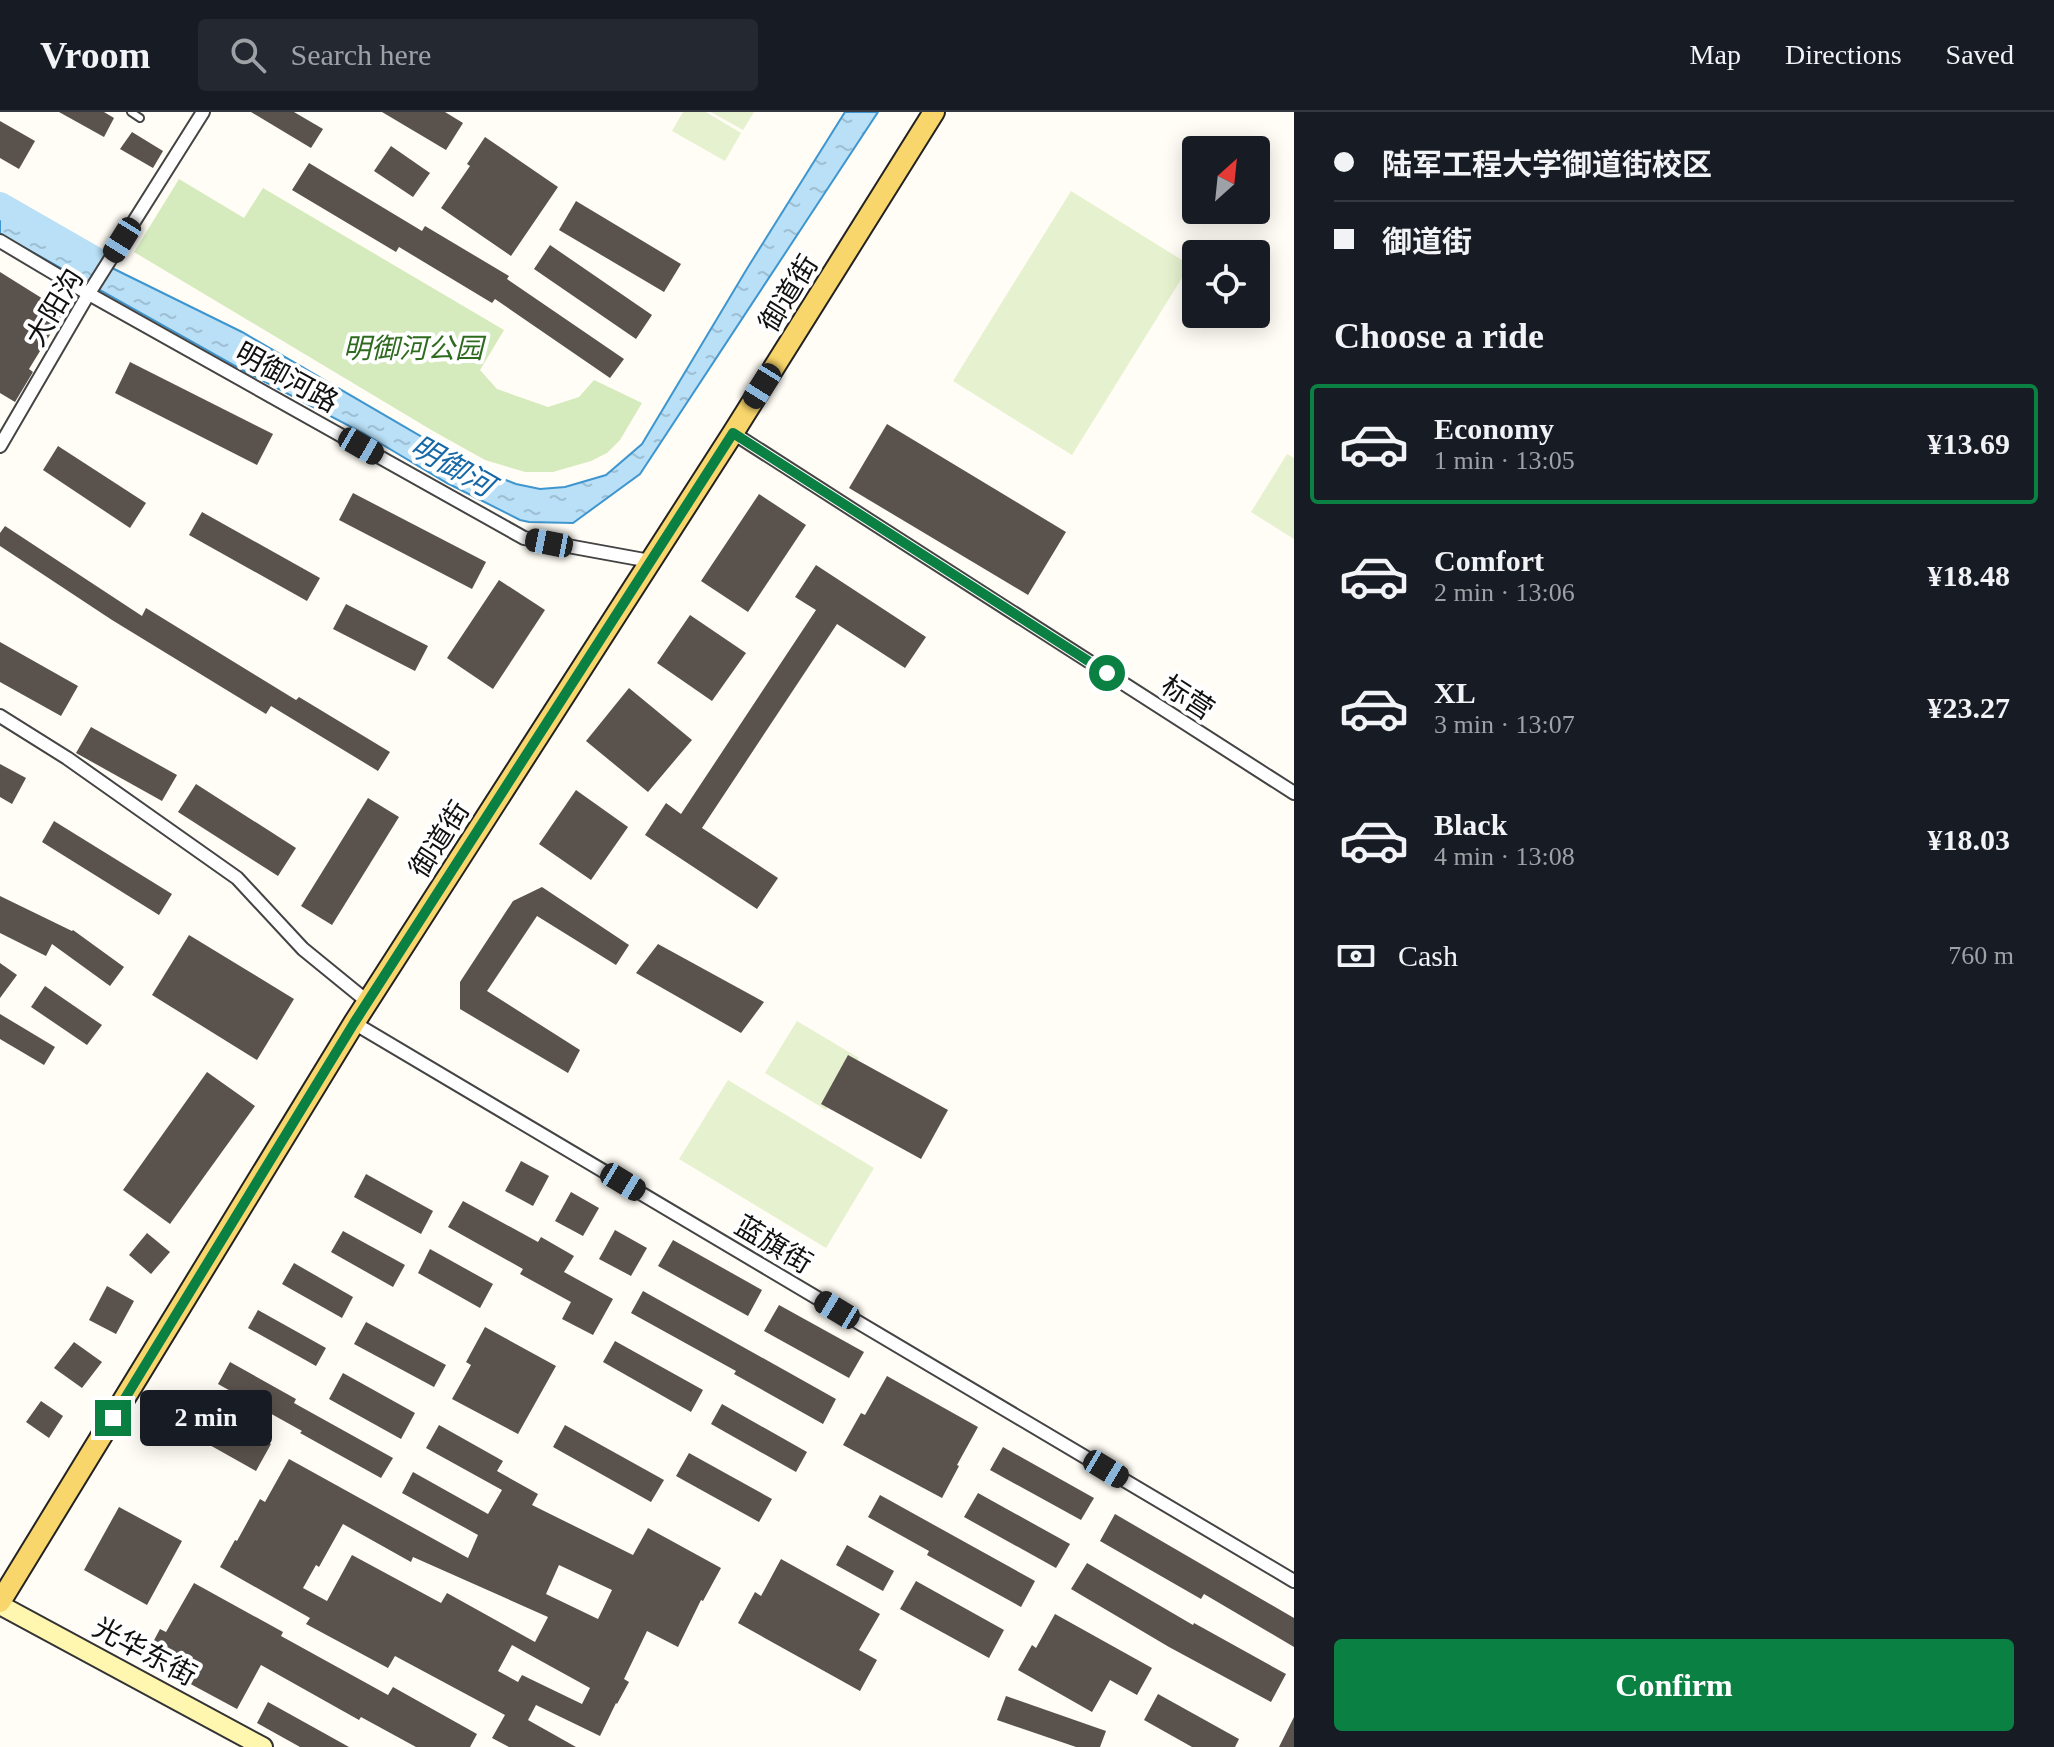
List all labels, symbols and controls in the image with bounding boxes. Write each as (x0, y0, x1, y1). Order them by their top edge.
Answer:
search box (198, 19, 758, 91)
icon: search (226, 33, 270, 77)
text: Vroom (40, 34, 150, 76)
text: Search here (290, 38, 431, 71)
text: Map (1690, 39, 1741, 70)
text: Directions (1785, 39, 1902, 70)
text: Saved (1946, 39, 2014, 70)
north arrow (1182, 136, 1270, 224)
map controls (1182, 136, 1270, 328)
text: 陆军工程大学御道街校区 (1382, 148, 1712, 181)
car (99, 213, 145, 267)
text: 御道街 (1382, 225, 1472, 258)
button: locate (1182, 240, 1270, 328)
street label: 御道街 (753, 249, 824, 337)
street label: 大阳沟 (20, 263, 89, 351)
text: Choose a ride (1334, 316, 1544, 356)
park label: 明御河公园 (343, 333, 487, 364)
street label: 明御河路 (230, 337, 343, 418)
car (739, 359, 785, 413)
icon: car (1338, 408, 1410, 480)
text: Economy (1434, 412, 1554, 445)
car (334, 424, 388, 468)
text: ¥13.69 (1928, 427, 2010, 460)
water label: 明御河 (405, 429, 504, 505)
text: 1 min · 13:05 (1434, 446, 1575, 475)
car (523, 527, 575, 559)
icon: car (1338, 540, 1410, 612)
text: Comfort (1434, 544, 1544, 577)
text: ¥18.48 (1928, 559, 2010, 592)
text: 2 min · 13:06 (1434, 578, 1575, 607)
route start (1089, 655, 1125, 691)
street label: 标营 (1156, 669, 1220, 726)
icon: car (1338, 672, 1410, 744)
text: XL (1434, 676, 1476, 709)
text: ¥23.27 (1928, 691, 2010, 724)
text: 3 min · 13:07 (1434, 710, 1575, 739)
street label: 御道街 (404, 796, 475, 883)
icon: car (1338, 804, 1410, 876)
text: Black (1434, 808, 1507, 841)
text: ¥18.03 (1928, 823, 2010, 856)
text: 4 min · 13:08 (1434, 842, 1575, 871)
icon: cash (1334, 934, 1378, 978)
text: Cash (1398, 939, 1458, 972)
text: 760 m (1948, 941, 2014, 970)
car (596, 1159, 650, 1205)
street label: 蓝旗街 (730, 1210, 818, 1279)
car (810, 1287, 864, 1333)
callout: 2 min (141, 1390, 273, 1446)
route end (95, 1400, 131, 1436)
text: 2 min (175, 1403, 237, 1432)
car (1079, 1446, 1133, 1492)
street label: 光华东街 (88, 1611, 201, 1691)
button: Confirm (1334, 1639, 2014, 1731)

